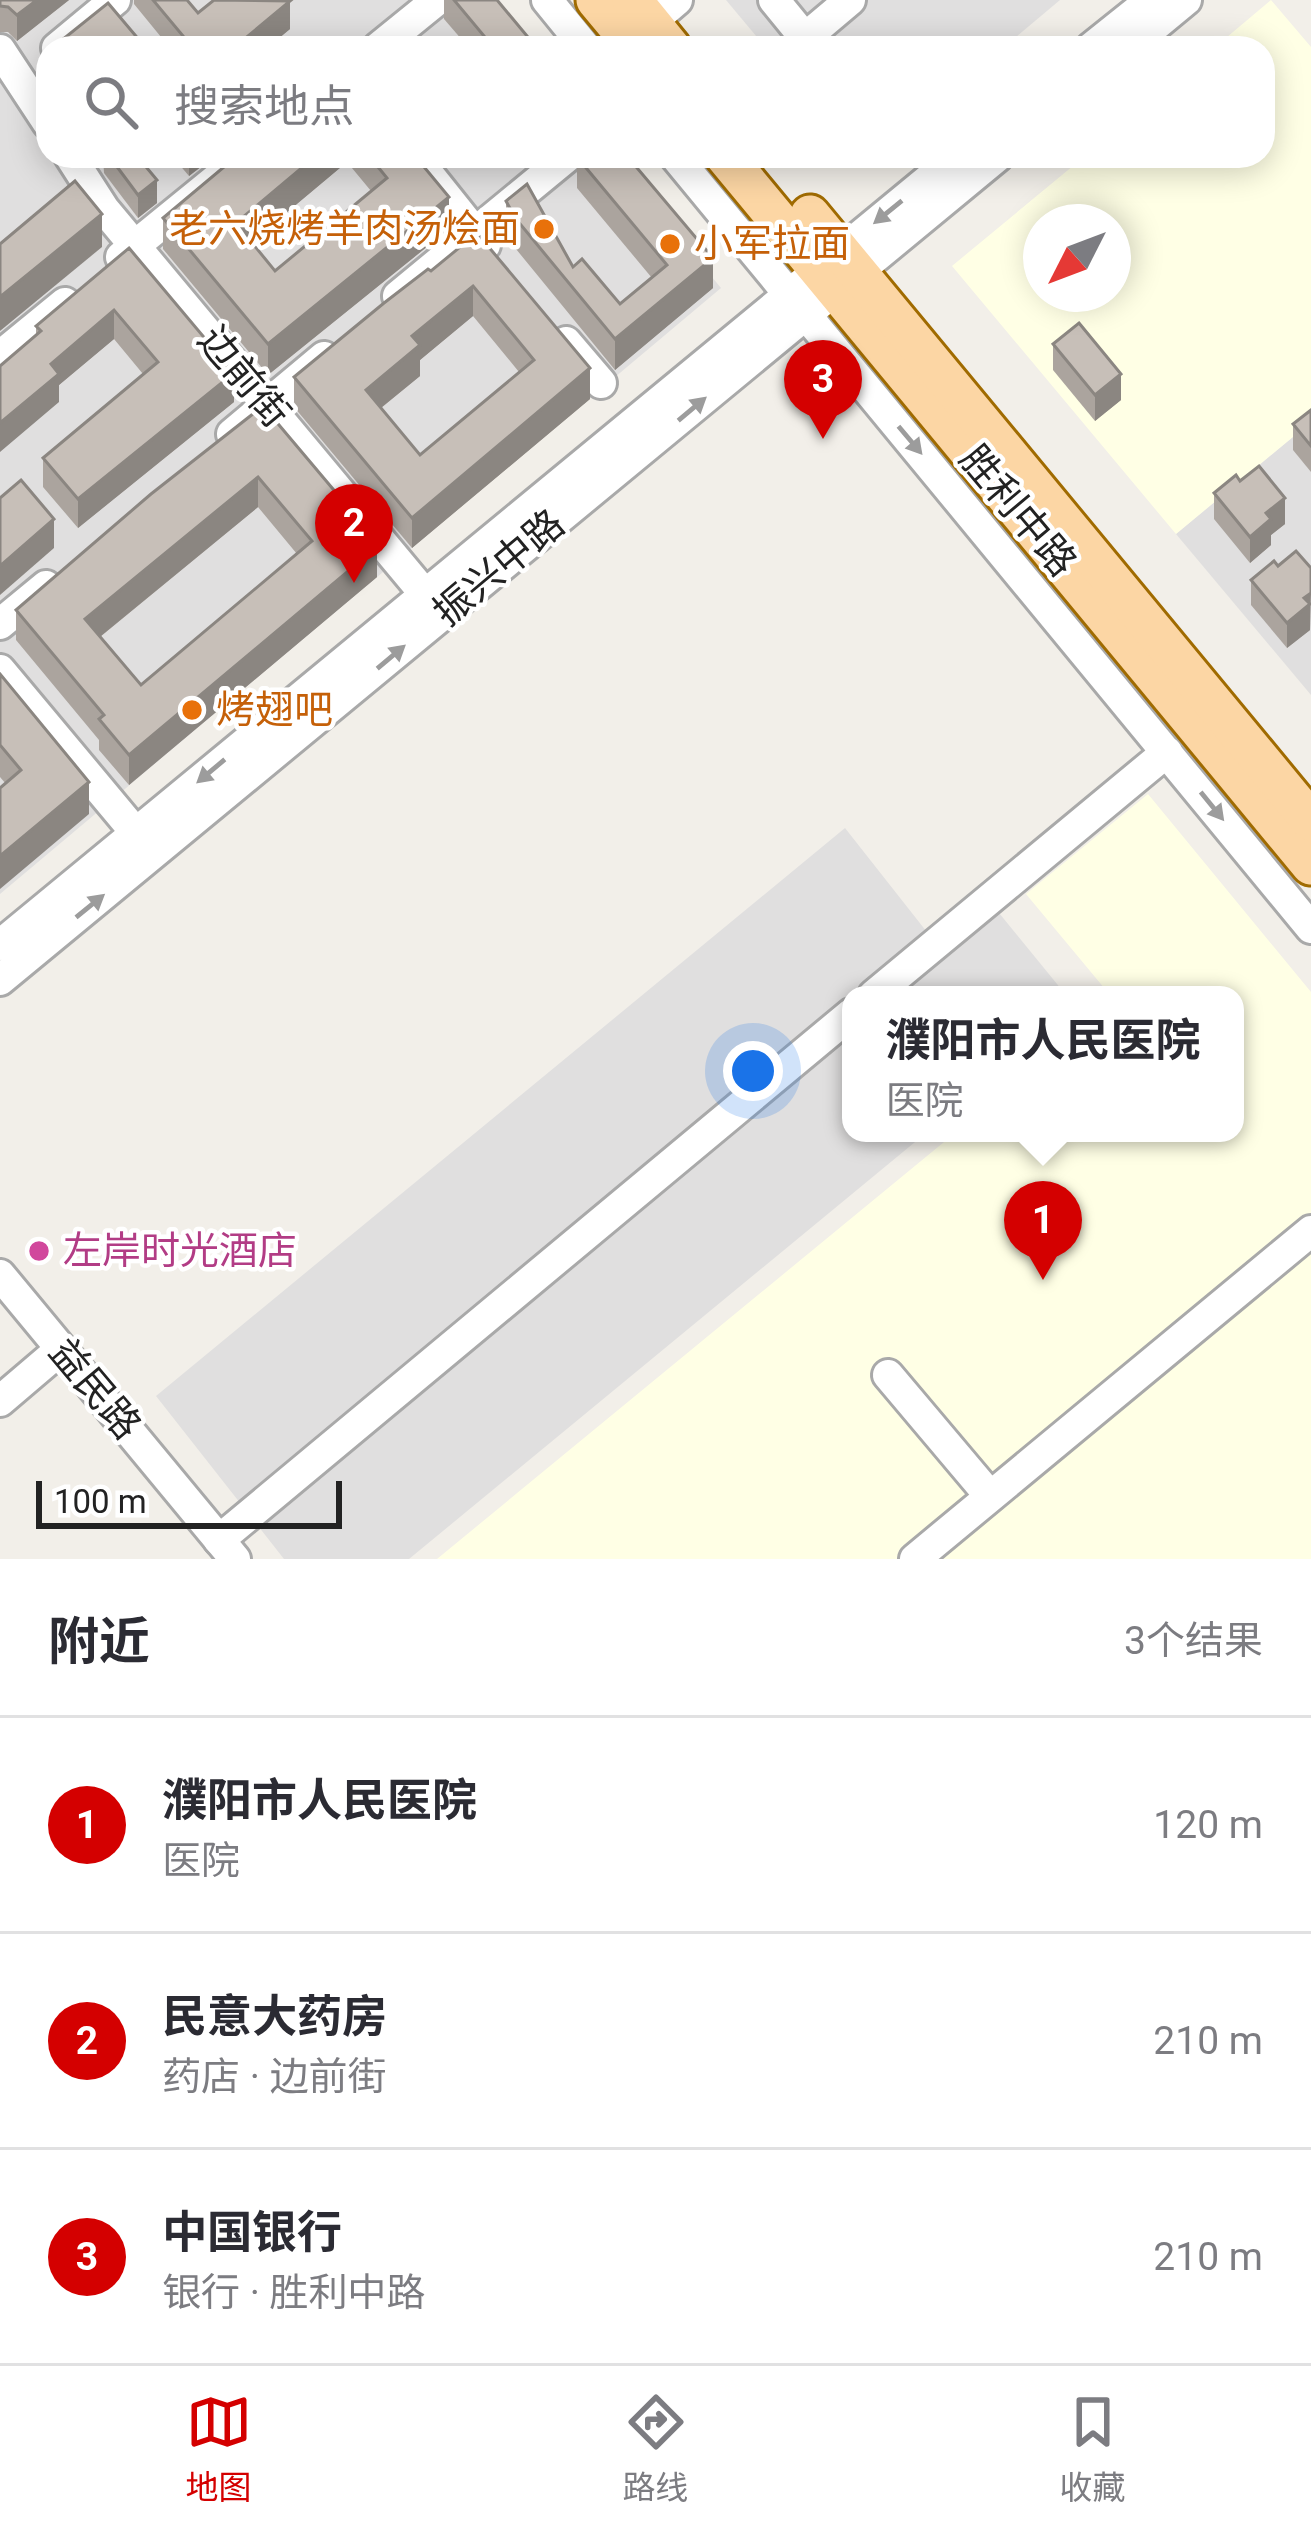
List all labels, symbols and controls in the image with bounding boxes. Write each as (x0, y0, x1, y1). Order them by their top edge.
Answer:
search box (36, 36, 1275, 168)
icon: search (78, 69, 144, 135)
text: 搜索地点 (174, 80, 354, 133)
one-way arrow (872, 199, 903, 224)
north arrow (1023, 204, 1131, 312)
place label: 老六烧烤羊肉汤烩面 (169, 206, 520, 252)
marker: 老六烧烤羊肉汤烩面 (531, 216, 557, 242)
place label: 小军拉面 (694, 221, 850, 267)
marker: 小军拉面 (657, 231, 683, 257)
street label: 边前街 (189, 317, 299, 437)
pin: 3 (784, 340, 862, 439)
one-way arrow (676, 396, 707, 422)
one-way arrow (897, 425, 923, 456)
street label: 胜利中路 (950, 436, 1086, 586)
pin: 2 (315, 484, 393, 583)
street label: 振兴中路 (424, 500, 574, 636)
one-way arrow (376, 645, 406, 671)
place label: 烤翅吧 (216, 687, 333, 733)
marker: 烤翅吧 (179, 697, 205, 723)
one-way arrow (195, 758, 226, 784)
one-way arrow (1198, 791, 1224, 822)
one-way arrow (75, 893, 106, 919)
popup (842, 986, 1244, 1142)
text: 濮阳市人民医院 (885, 1014, 1201, 1067)
your location (723, 1041, 783, 1101)
text: 医院 (885, 1078, 964, 1124)
pin: 1 (1004, 1181, 1082, 1280)
place label: 左岸时光酒店 (63, 1228, 297, 1274)
marker: 左岸时光酒店 (26, 1238, 52, 1264)
street label: 益民路 (40, 1329, 150, 1449)
scale bar (36, 1475, 342, 1528)
text: 100 m (54, 1482, 147, 1521)
text: 附近 (48, 1612, 150, 1671)
text: 3个结果 (1124, 1618, 1263, 1664)
text: 濮阳市人民医院 (162, 1774, 477, 1827)
text: 1 (76, 1802, 98, 1848)
text: 120 m (1153, 1802, 1263, 1848)
text: 医院 (162, 1838, 240, 1884)
text: 民意大药房 (162, 1990, 387, 2043)
text: 2 (76, 2018, 98, 2064)
text: 210 m (1153, 2018, 1263, 2064)
text: 药店 · 边前街 (162, 2054, 387, 2100)
text: 中国银行 (162, 2206, 342, 2259)
text: 3 (76, 2234, 98, 2280)
text: 210 m (1153, 2234, 1263, 2280)
text: 银行 · 胜利中路 (162, 2270, 426, 2316)
tab: 地图 (186, 2389, 252, 2509)
tab: 路线 (623, 2389, 689, 2509)
tab: 收藏 (1060, 2389, 1126, 2509)

